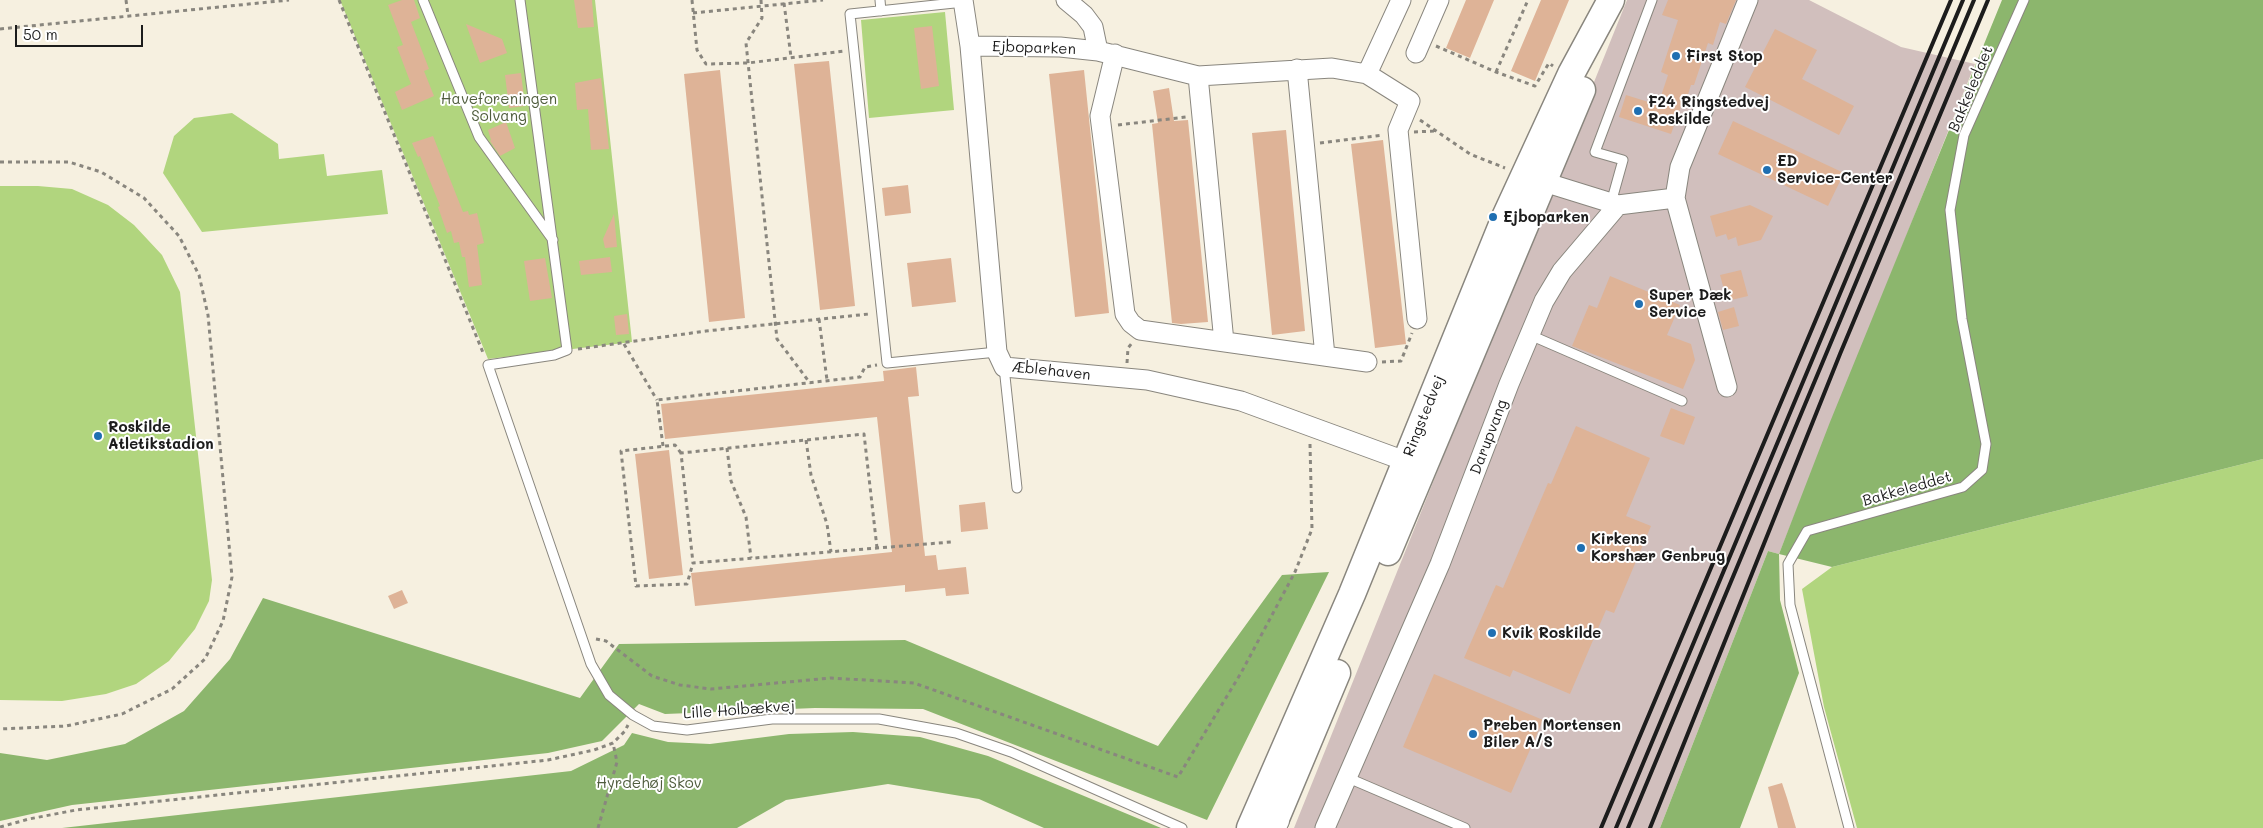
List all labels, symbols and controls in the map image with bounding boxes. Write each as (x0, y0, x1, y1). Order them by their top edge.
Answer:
scale bar (18, 15, 145, 47)
text: 50 m (23, 24, 58, 44)
street label: Ejboparken (992, 38, 1076, 58)
street label: Bakkeleddet (1945, 43, 1997, 135)
place label: First Stop (1686, 47, 1763, 65)
marker: First Stop (1670, 50, 1682, 62)
park label: Haveforeningen Solvang (441, 90, 557, 125)
place label: F24 Ringstedvej Roskilde (1648, 93, 1769, 128)
marker: F24 Ringstedvej Roskilde (1632, 105, 1644, 117)
place label: ED Service-Center (1777, 152, 1893, 187)
marker: ED Service-Center (1761, 164, 1773, 176)
place label: Ejboparken (1503, 208, 1589, 226)
marker: Ejboparken (1487, 211, 1499, 223)
place label: Super Dæk Service (1649, 286, 1731, 321)
marker: Super Dæk Service (1633, 298, 1645, 310)
street label: Æblehaven (1010, 358, 1092, 384)
street label: Ringstedvej (1400, 373, 1448, 459)
street label: Darupvang (1466, 397, 1512, 477)
place label: Roskilde Atletikstadion (108, 418, 214, 453)
marker: Roskilde Atletikstadion (92, 430, 104, 442)
street label: Bakkeleddet (1860, 468, 1954, 510)
place label: Kirkens Korshær Genbrug (1591, 530, 1725, 565)
marker: Kirkens Korshær Genbrug (1575, 542, 1587, 554)
place label: Kvik Roskilde (1502, 624, 1601, 642)
marker: Kvik Roskilde (1486, 627, 1498, 639)
street label: Lille Holbækvej (682, 697, 796, 723)
place label: Preben Mortensen Biler A/S (1483, 716, 1621, 751)
marker: Preben Mortensen Biler A/S (1467, 728, 1479, 740)
park label: Hyrdehøj Skov (596, 774, 702, 792)

